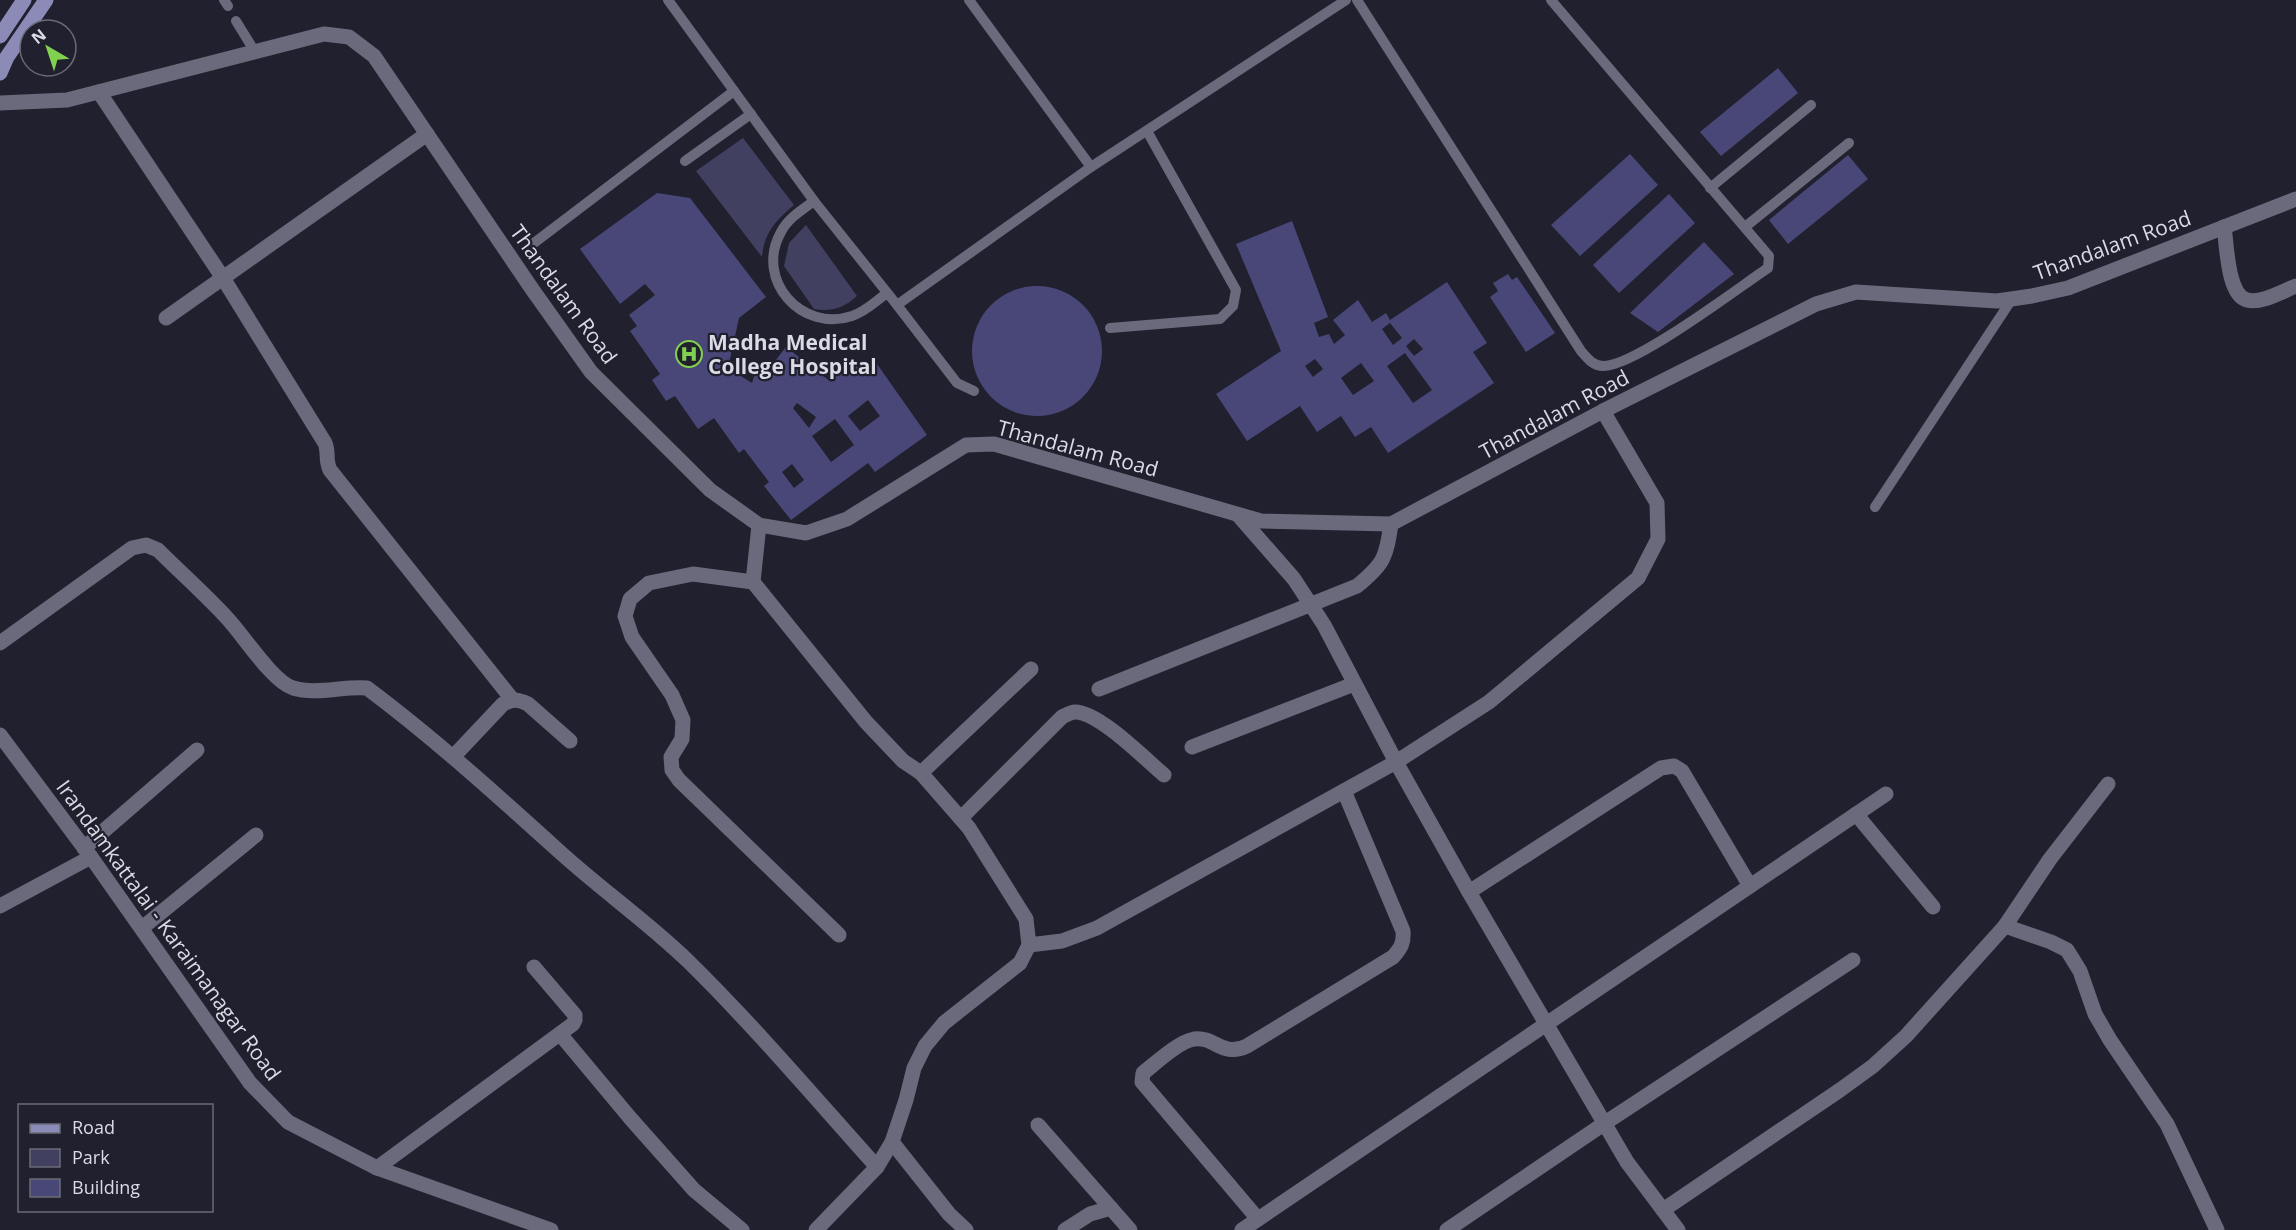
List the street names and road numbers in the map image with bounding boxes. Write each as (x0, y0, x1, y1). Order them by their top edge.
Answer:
street label: Thandalam Road (2029, 204, 2195, 286)
street label: Thandalam Road (504, 219, 624, 369)
street label: Thandalam Road (1474, 363, 1634, 465)
street label: Thandalam Road (994, 413, 1162, 483)
street label: Irandamkattalai - Karaimanagar Road (50, 774, 288, 1086)

